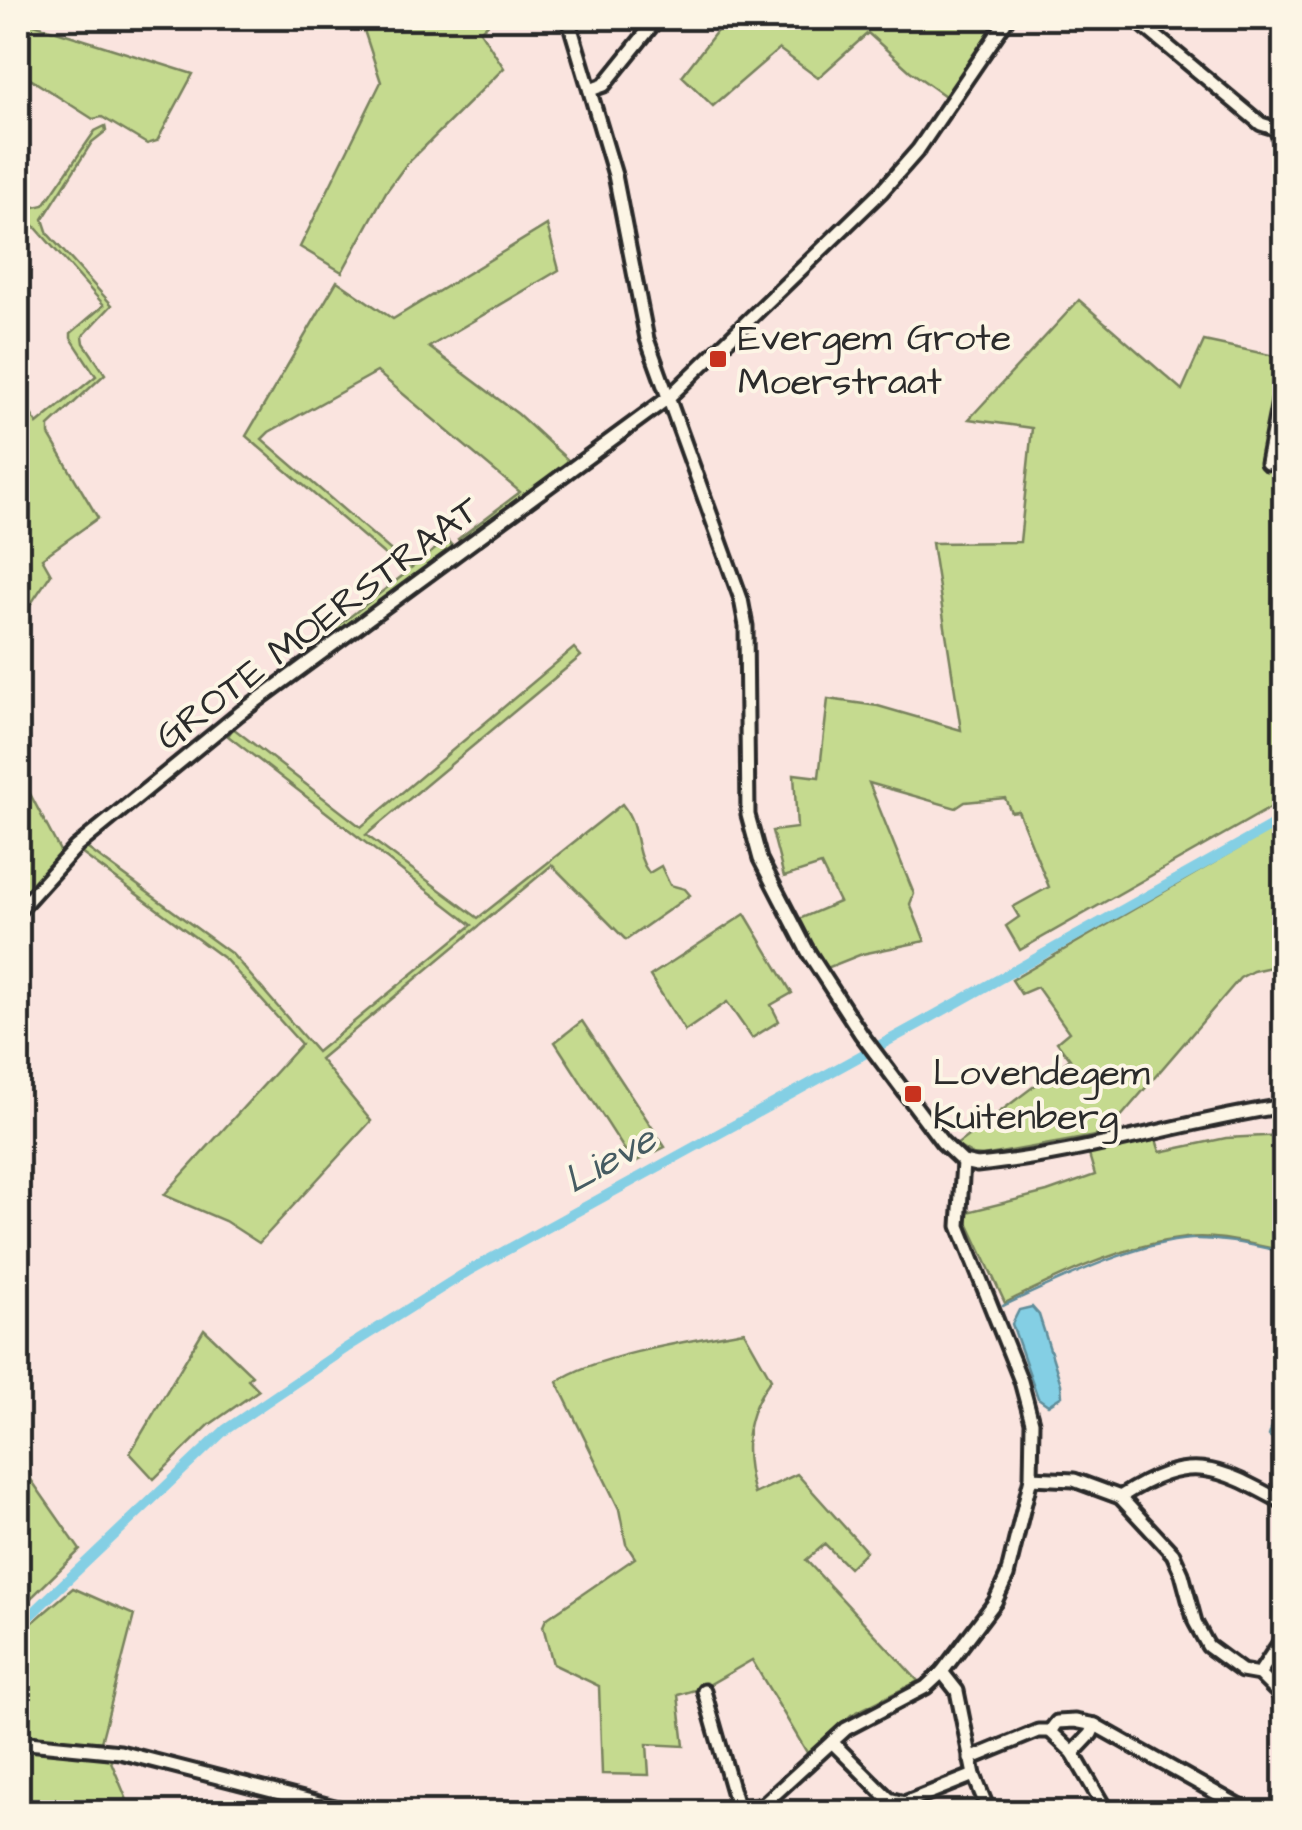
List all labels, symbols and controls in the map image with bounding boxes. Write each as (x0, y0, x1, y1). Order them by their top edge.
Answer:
place label: Evergem Grote Moerstraat (738, 313, 1011, 409)
marker: Evergem Grote Moerstraat (707, 348, 729, 370)
street label: GROTE MOERSTRAAT (145, 484, 492, 763)
place label: Lovendegem Kuitenberg (933, 1048, 1150, 1144)
marker: Lovendegem Kuitenberg (902, 1083, 924, 1105)
water label: Lieve (554, 1111, 668, 1208)

